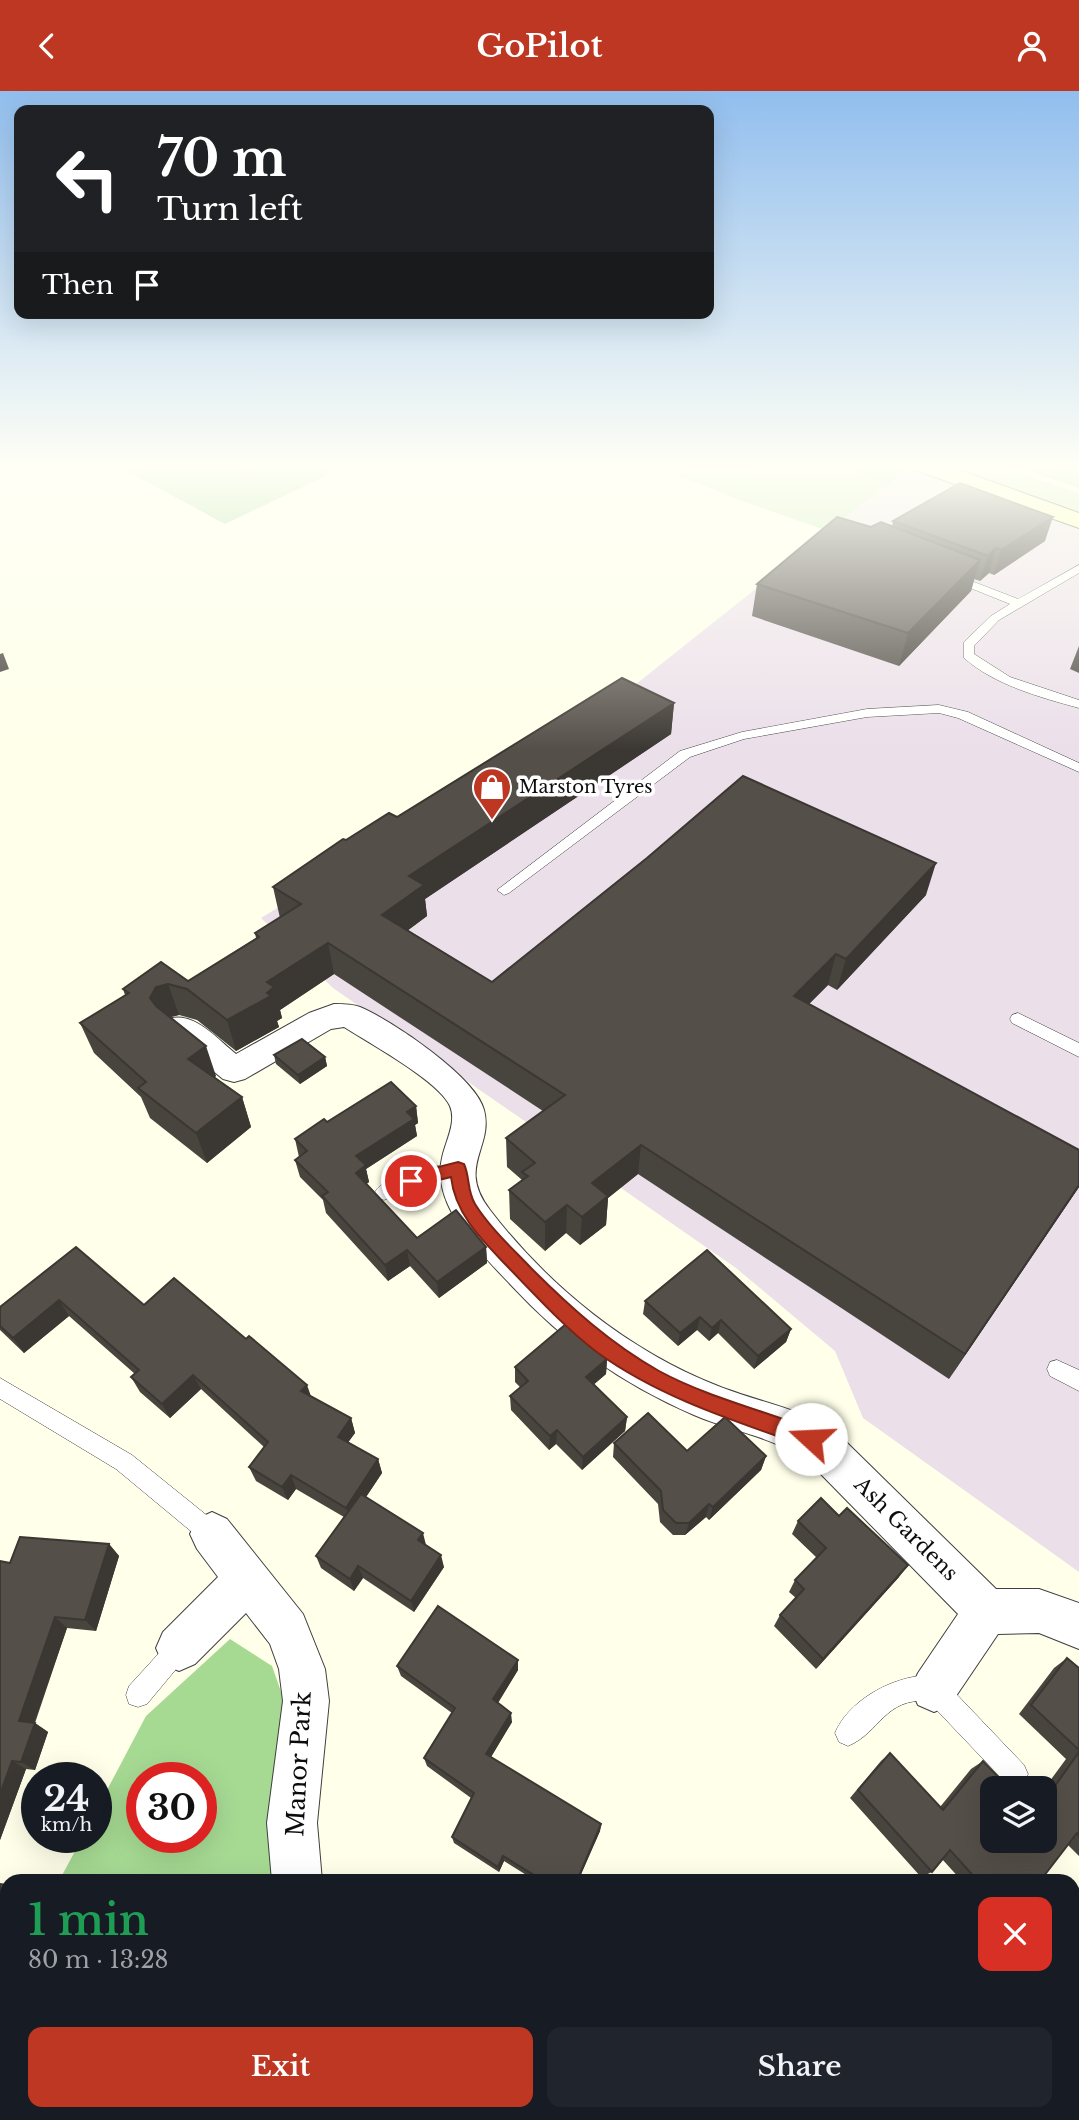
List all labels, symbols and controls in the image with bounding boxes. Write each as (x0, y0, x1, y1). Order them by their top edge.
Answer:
text: GoPilot (476, 26, 603, 66)
icon: back (28, 27, 66, 65)
icon: person (1013, 27, 1051, 65)
text: 70 m (157, 128, 287, 189)
icon: left (42, 133, 133, 224)
text: Turn left (157, 189, 303, 229)
icon: arrive (128, 266, 166, 304)
text: Then (42, 269, 114, 301)
shop icon: Marston Tyres (471, 766, 513, 821)
place label: Marston Tyres (519, 776, 653, 798)
pin (381, 1151, 441, 1211)
icon: arrive (392, 1162, 430, 1200)
position arrow (774, 1402, 848, 1476)
street label: Ash Gardens (848, 1471, 963, 1586)
street label: Manor Park (280, 1691, 317, 1837)
speed limit sign: 30 (126, 1762, 217, 1853)
map controls (980, 1776, 1057, 1853)
button: layers (980, 1776, 1057, 1853)
text: 24 (43, 1777, 90, 1820)
text: km/h (41, 1814, 92, 1836)
text: 1 min (28, 1894, 149, 1946)
button: close (978, 1897, 1052, 1971)
text: 80 m · 13:28 (28, 1946, 168, 1974)
button: Exit (28, 2027, 533, 2107)
button: Share (547, 2027, 1052, 2107)

